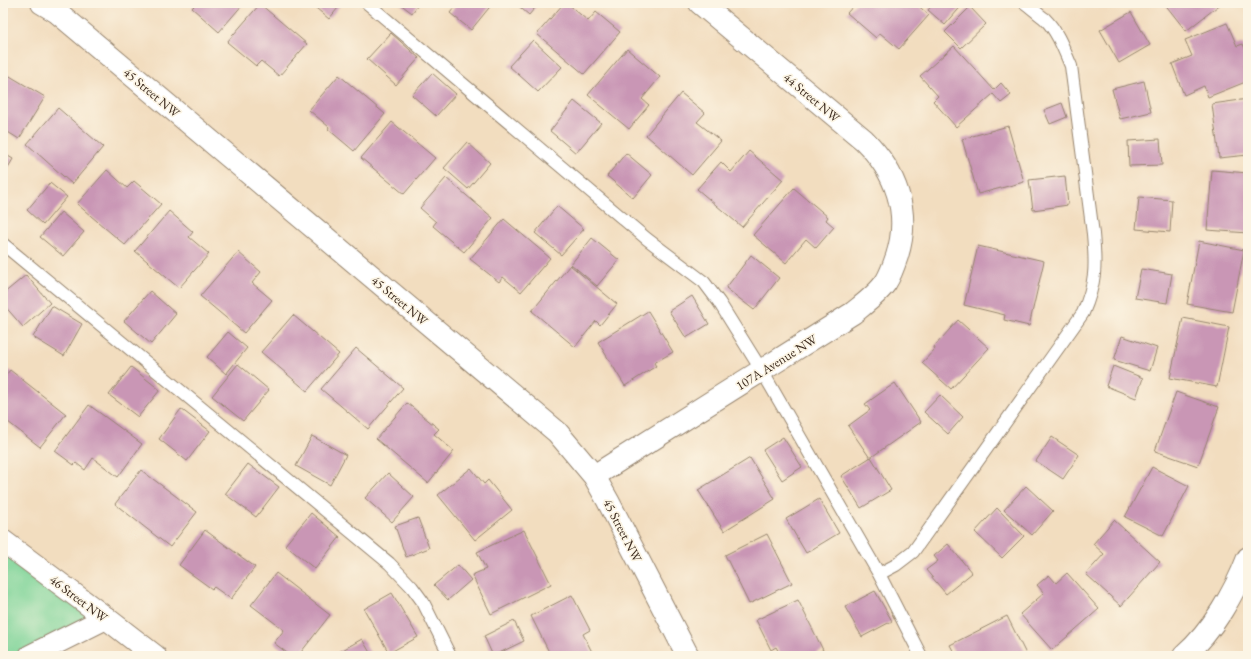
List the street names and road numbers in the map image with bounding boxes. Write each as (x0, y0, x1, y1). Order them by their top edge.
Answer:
street label: 45 Street NW (120, 64, 184, 122)
street label: 44 Street NW (780, 69, 844, 127)
street label: 45 Street NW (368, 272, 432, 330)
street label: 107A Avenue NW (733, 330, 821, 394)
street label: 45 Street NW (599, 496, 646, 566)
street label: 46 Street NW (46, 571, 112, 626)

